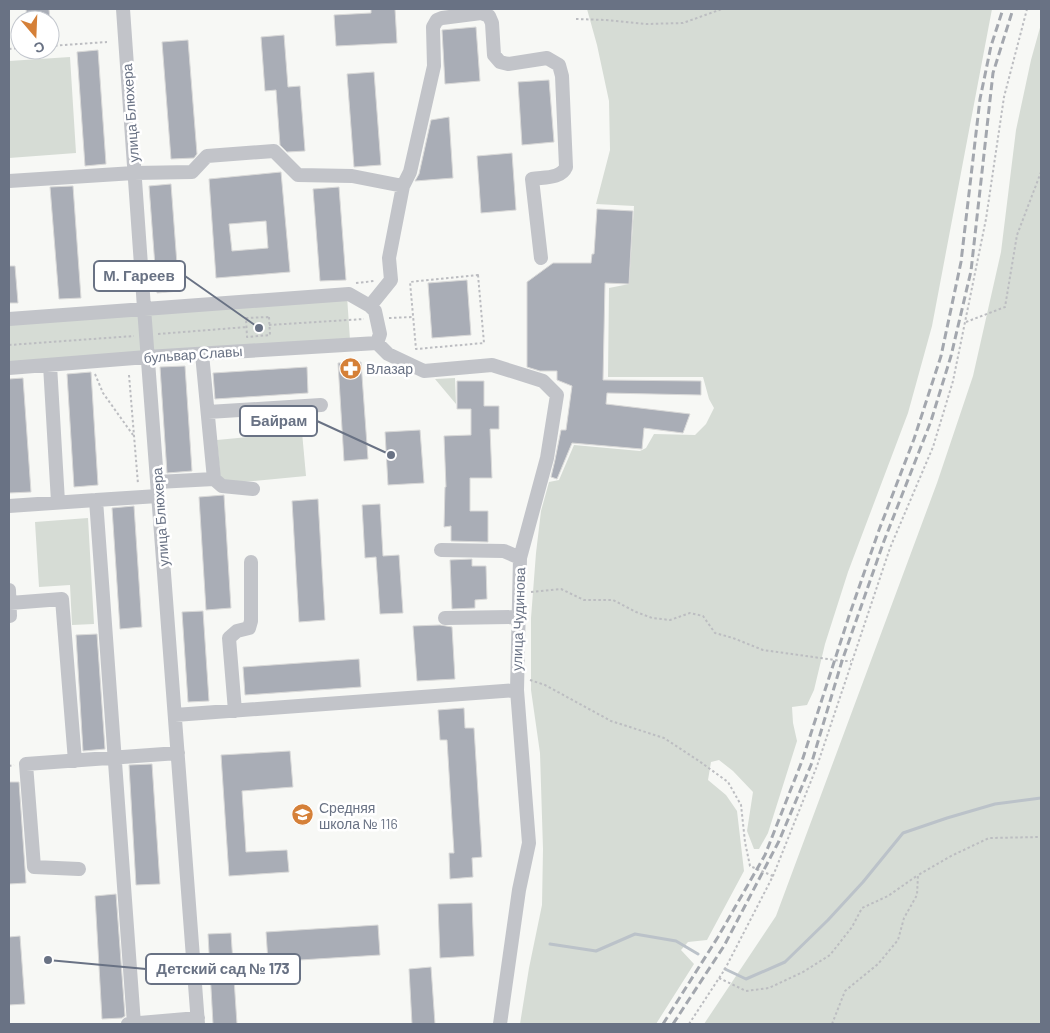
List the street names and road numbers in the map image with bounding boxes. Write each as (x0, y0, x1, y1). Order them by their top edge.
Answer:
street label: улица Блюхера (118, 63, 142, 163)
street label: бульвар Славы (143, 342, 243, 366)
street label: улица Блюхера (148, 467, 172, 567)
street label: улица Чудинова (508, 567, 528, 671)

